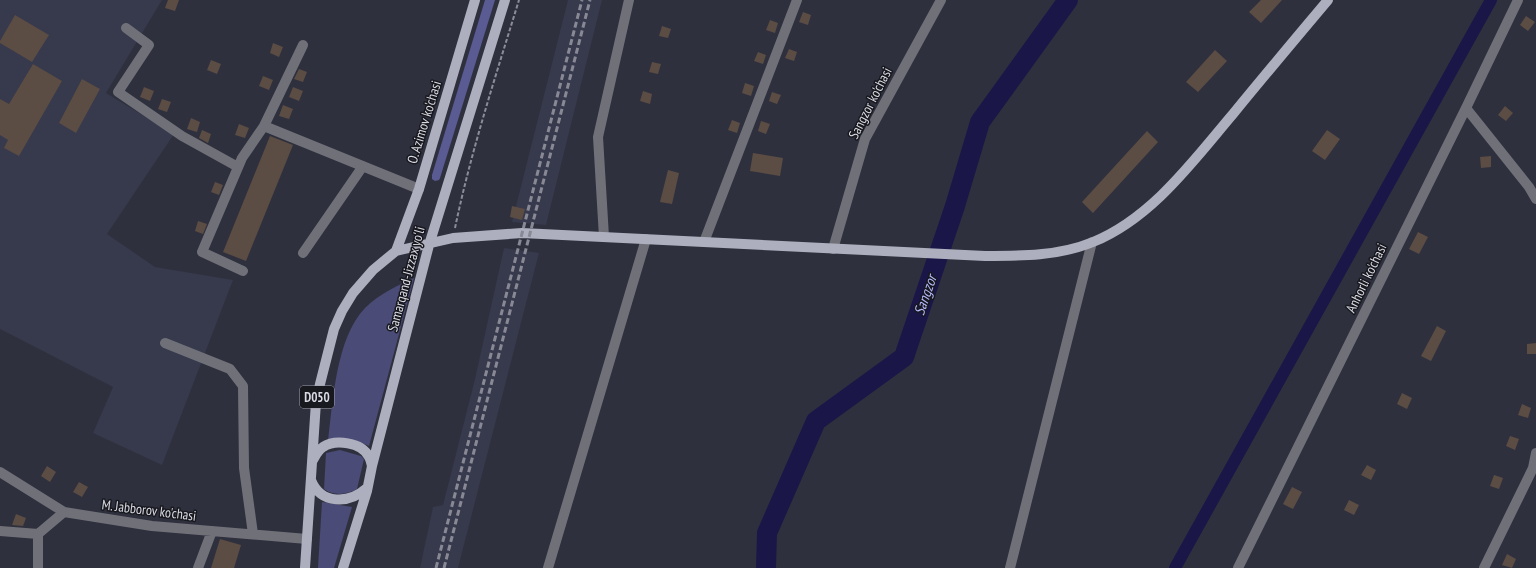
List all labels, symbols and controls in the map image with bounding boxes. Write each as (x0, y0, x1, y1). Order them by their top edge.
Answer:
street label: Sangzor ko'chasi (844, 64, 896, 142)
street label: O. Azimov ko'chasi (403, 78, 445, 166)
street label: Samarqand-Jizzax yo'li (383, 225, 429, 333)
street label: Anhorli ko'chasi (1342, 240, 1390, 316)
water label: Sangzor (909, 271, 941, 318)
road number: D050 (300, 386, 334, 408)
street label: M. Jabborov ko'chasi (101, 495, 197, 525)

